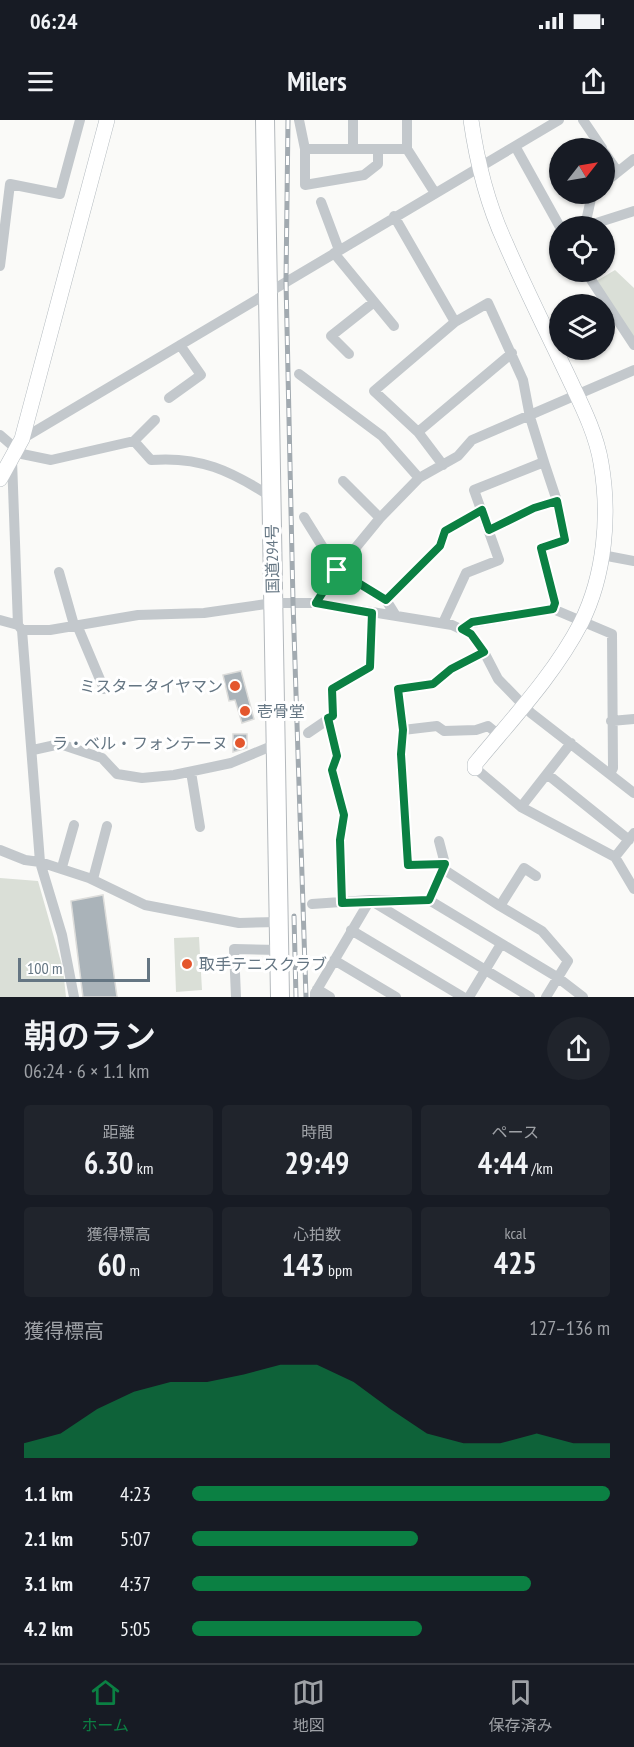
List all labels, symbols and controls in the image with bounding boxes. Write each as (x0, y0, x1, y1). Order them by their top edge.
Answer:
text: 06:24 (30, 7, 78, 35)
text: Milers (287, 64, 347, 98)
icon: menu (24, 65, 57, 98)
icon: share (577, 65, 610, 98)
north arrow (549, 138, 615, 204)
map controls (549, 138, 615, 360)
button: locate (549, 216, 615, 282)
button: layers (549, 294, 615, 360)
street label: 国道294号 (261, 524, 283, 594)
pin (311, 544, 362, 595)
icon: arrive (320, 553, 353, 586)
place label: ミスタータイヤマン (79, 676, 223, 696)
marker: ミスタータイヤマン (228, 679, 242, 693)
place label: 壱骨堂 (257, 701, 305, 721)
marker: 壱骨堂 (238, 704, 252, 718)
place label: ラ・ベル・フォンテーヌ (52, 733, 228, 753)
marker: ラ・ベル・フォンテーヌ (233, 736, 247, 750)
place label: 取手テニスクラブ (199, 954, 327, 974)
scale bar (18, 955, 150, 983)
marker: 取手テニスクラブ (180, 957, 194, 971)
text: 100 m (27, 958, 62, 978)
text: 朝のラン (24, 1014, 156, 1057)
button: share (547, 1017, 610, 1080)
text: 06:24 · 6 × 1.1 km (24, 1058, 149, 1084)
text: 距離 (103, 1122, 135, 1142)
text: 時間 (301, 1122, 333, 1142)
text: ペース (492, 1122, 539, 1142)
text: 6.30 (84, 1143, 133, 1182)
text: 29:49 (285, 1143, 349, 1182)
text: 4:44 (478, 1143, 528, 1182)
text: km (133, 1158, 153, 1178)
text: /km (528, 1158, 553, 1178)
text: kcal (504, 1223, 526, 1243)
text: 獲得標高 (87, 1224, 151, 1244)
text: 心拍数 (293, 1224, 341, 1244)
text: 425 (494, 1243, 537, 1282)
text: 60 (97, 1245, 126, 1284)
text: 143 (282, 1245, 325, 1284)
text: m (126, 1260, 140, 1280)
text: bpm (325, 1260, 352, 1280)
text: 127–136 m (529, 1315, 610, 1341)
text: 獲得標高 (24, 1318, 104, 1344)
text: 1.1 km (24, 1481, 73, 1507)
text: 4:23 (120, 1481, 151, 1507)
text: 2.1 km (24, 1526, 73, 1552)
text: 5:07 (120, 1526, 151, 1552)
text: 3.1 km (24, 1571, 73, 1597)
text: 4:37 (120, 1571, 151, 1597)
text: 4.2 km (24, 1616, 73, 1642)
text: 5:05 (120, 1616, 151, 1642)
tab: ホーム (82, 1676, 129, 1736)
tab: 地図 (292, 1676, 325, 1736)
tab: 保存済み (488, 1676, 552, 1736)

